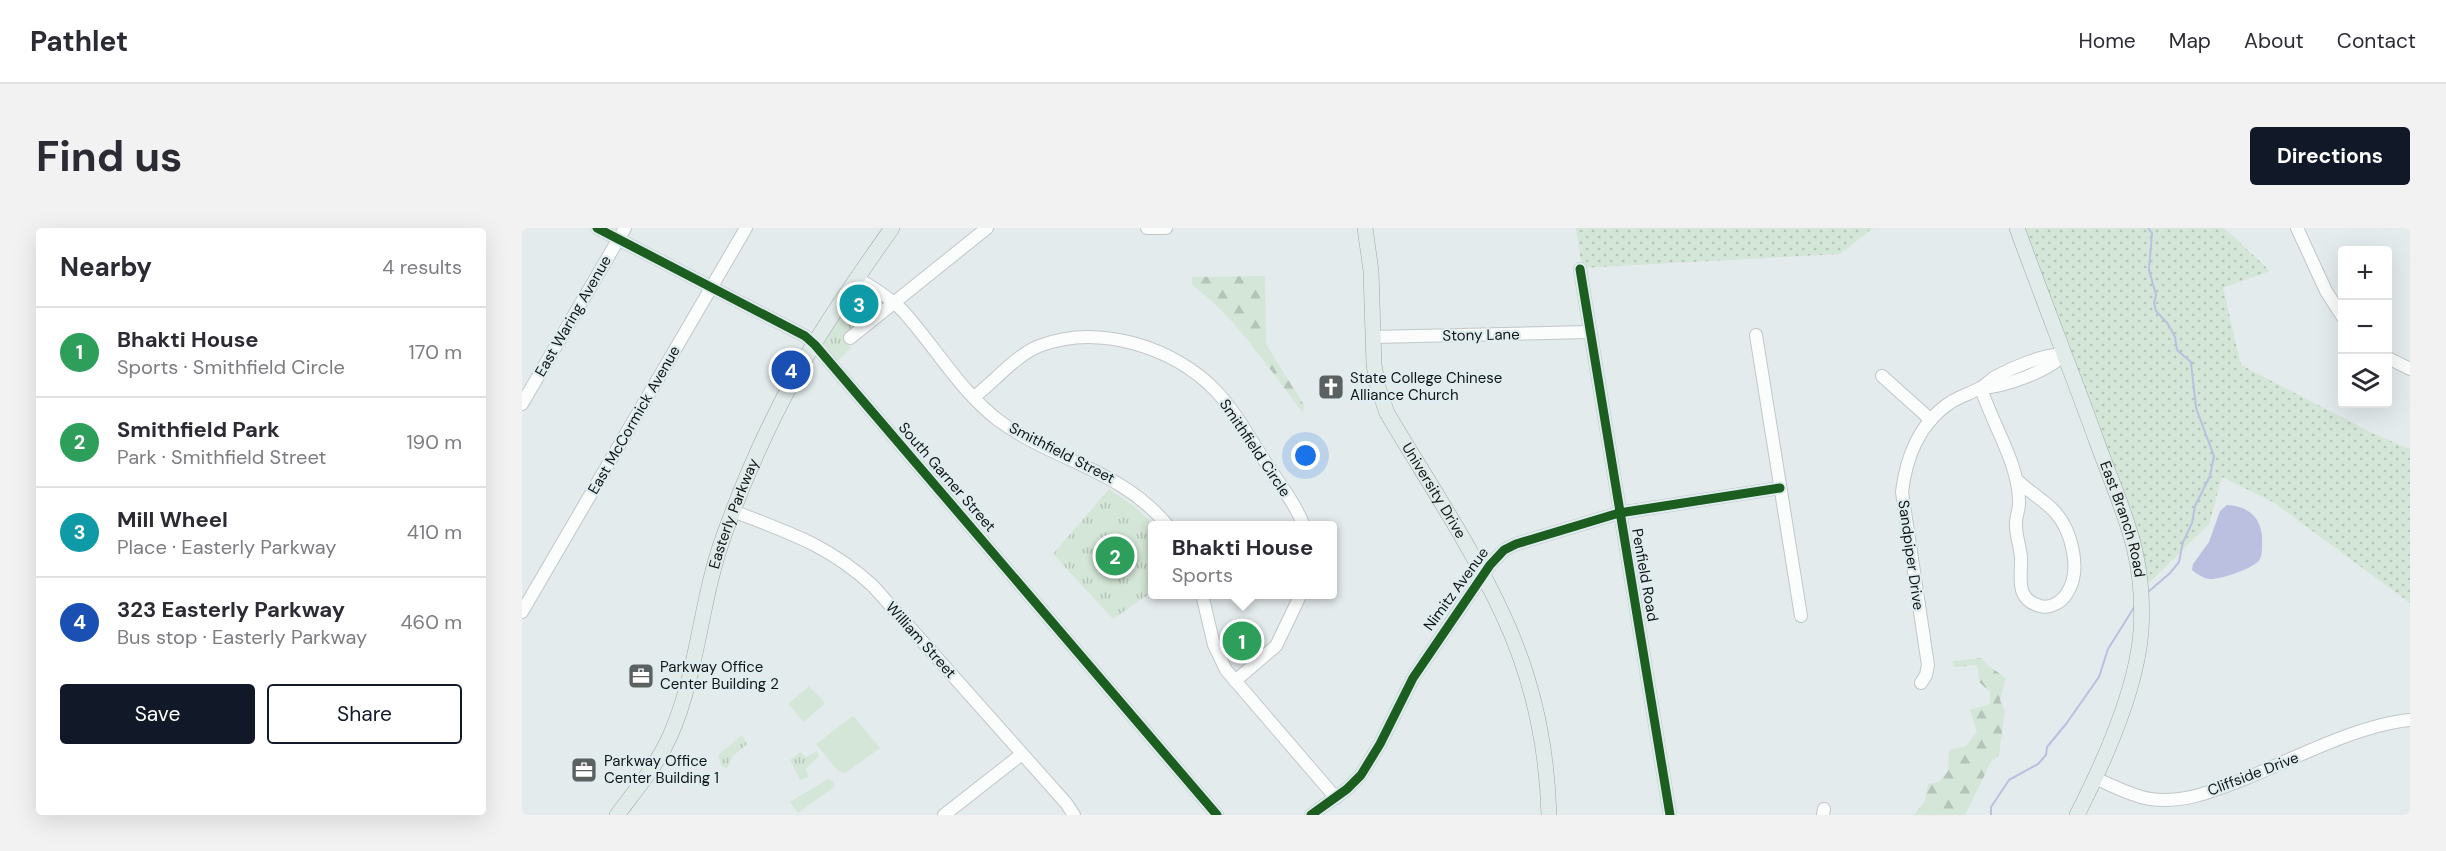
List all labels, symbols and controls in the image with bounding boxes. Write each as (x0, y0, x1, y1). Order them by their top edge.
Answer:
text: Pathlet (30, 23, 128, 60)
text: Home (2078, 27, 2136, 55)
text: Map (2169, 27, 2211, 55)
text: About (2244, 27, 2304, 55)
text: Contact (2337, 27, 2416, 55)
button: Directions (2250, 127, 2410, 185)
text: Find us (36, 129, 182, 184)
map controls (2338, 246, 2392, 408)
button: + (2338, 246, 2392, 300)
text: Nearby (60, 250, 152, 284)
street label: East Waring Avenue (530, 252, 616, 380)
text: 4 results (382, 254, 462, 280)
pin: 3 (840, 282, 878, 326)
button: − (2338, 300, 2392, 354)
street label: Stony Lane (1442, 324, 1520, 346)
text: Bhakti House (117, 325, 259, 354)
text: 1 (76, 339, 83, 365)
text: 170 m (409, 339, 462, 365)
street label: East McCormick Avenue (583, 342, 685, 498)
pin: 4 (772, 348, 810, 392)
text: Sports · Smithfield Circle (117, 354, 345, 380)
button: layers (2338, 354, 2392, 408)
place label: State College Chinese Alliance Church (1350, 368, 1502, 405)
church icon: State College Chinese Alliance Church (1316, 372, 1346, 402)
street label: Smithfield Circle (1215, 395, 1295, 501)
text: Smithfield Park (117, 415, 280, 444)
street label: South Garner Street (894, 418, 1000, 536)
street label: Smithfield Street (1006, 418, 1118, 488)
text: 2 (74, 429, 85, 455)
text: 190 m (406, 429, 462, 455)
street label: University Drive (1397, 439, 1471, 542)
your location (1291, 441, 1320, 470)
text: Park · Smithfield Street (117, 444, 326, 470)
street label: Easterly Parkway (704, 455, 764, 571)
street label: East Branch Road (2095, 458, 2150, 579)
street label: Sandpiper Drive (1893, 499, 1929, 611)
text: Mill Wheel (117, 505, 228, 534)
text: 3 (73, 519, 86, 545)
text: 410 m (407, 519, 462, 545)
popup (1148, 521, 1337, 599)
street label: Penfield Road (1627, 527, 1663, 623)
text: Bhakti House (1172, 533, 1313, 562)
text: Place · Easterly Parkway (117, 534, 336, 560)
pin: 2 (1096, 534, 1134, 578)
street label: Nimitz Avenue (1419, 543, 1493, 635)
text: Sports (1172, 562, 1233, 588)
text: 323 Easterly Parkway (117, 595, 345, 624)
street label: William Street (881, 597, 961, 683)
text: 4 (73, 609, 86, 635)
text: 460 m (400, 609, 462, 635)
pin: 1 (1222, 618, 1262, 664)
text: Bus stop · Easterly Parkway (117, 624, 367, 650)
place label: Parkway Office Center Building 2 (660, 657, 779, 694)
office icon: Parkway Office Center Building 2 (626, 661, 656, 691)
button: Save (60, 684, 255, 744)
button: Share (267, 684, 462, 744)
street label: Cliffside Drive (2205, 747, 2301, 801)
place label: Parkway Office Center Building 1 (604, 751, 719, 788)
office icon: Parkway Office Center Building 1 (569, 755, 599, 785)

